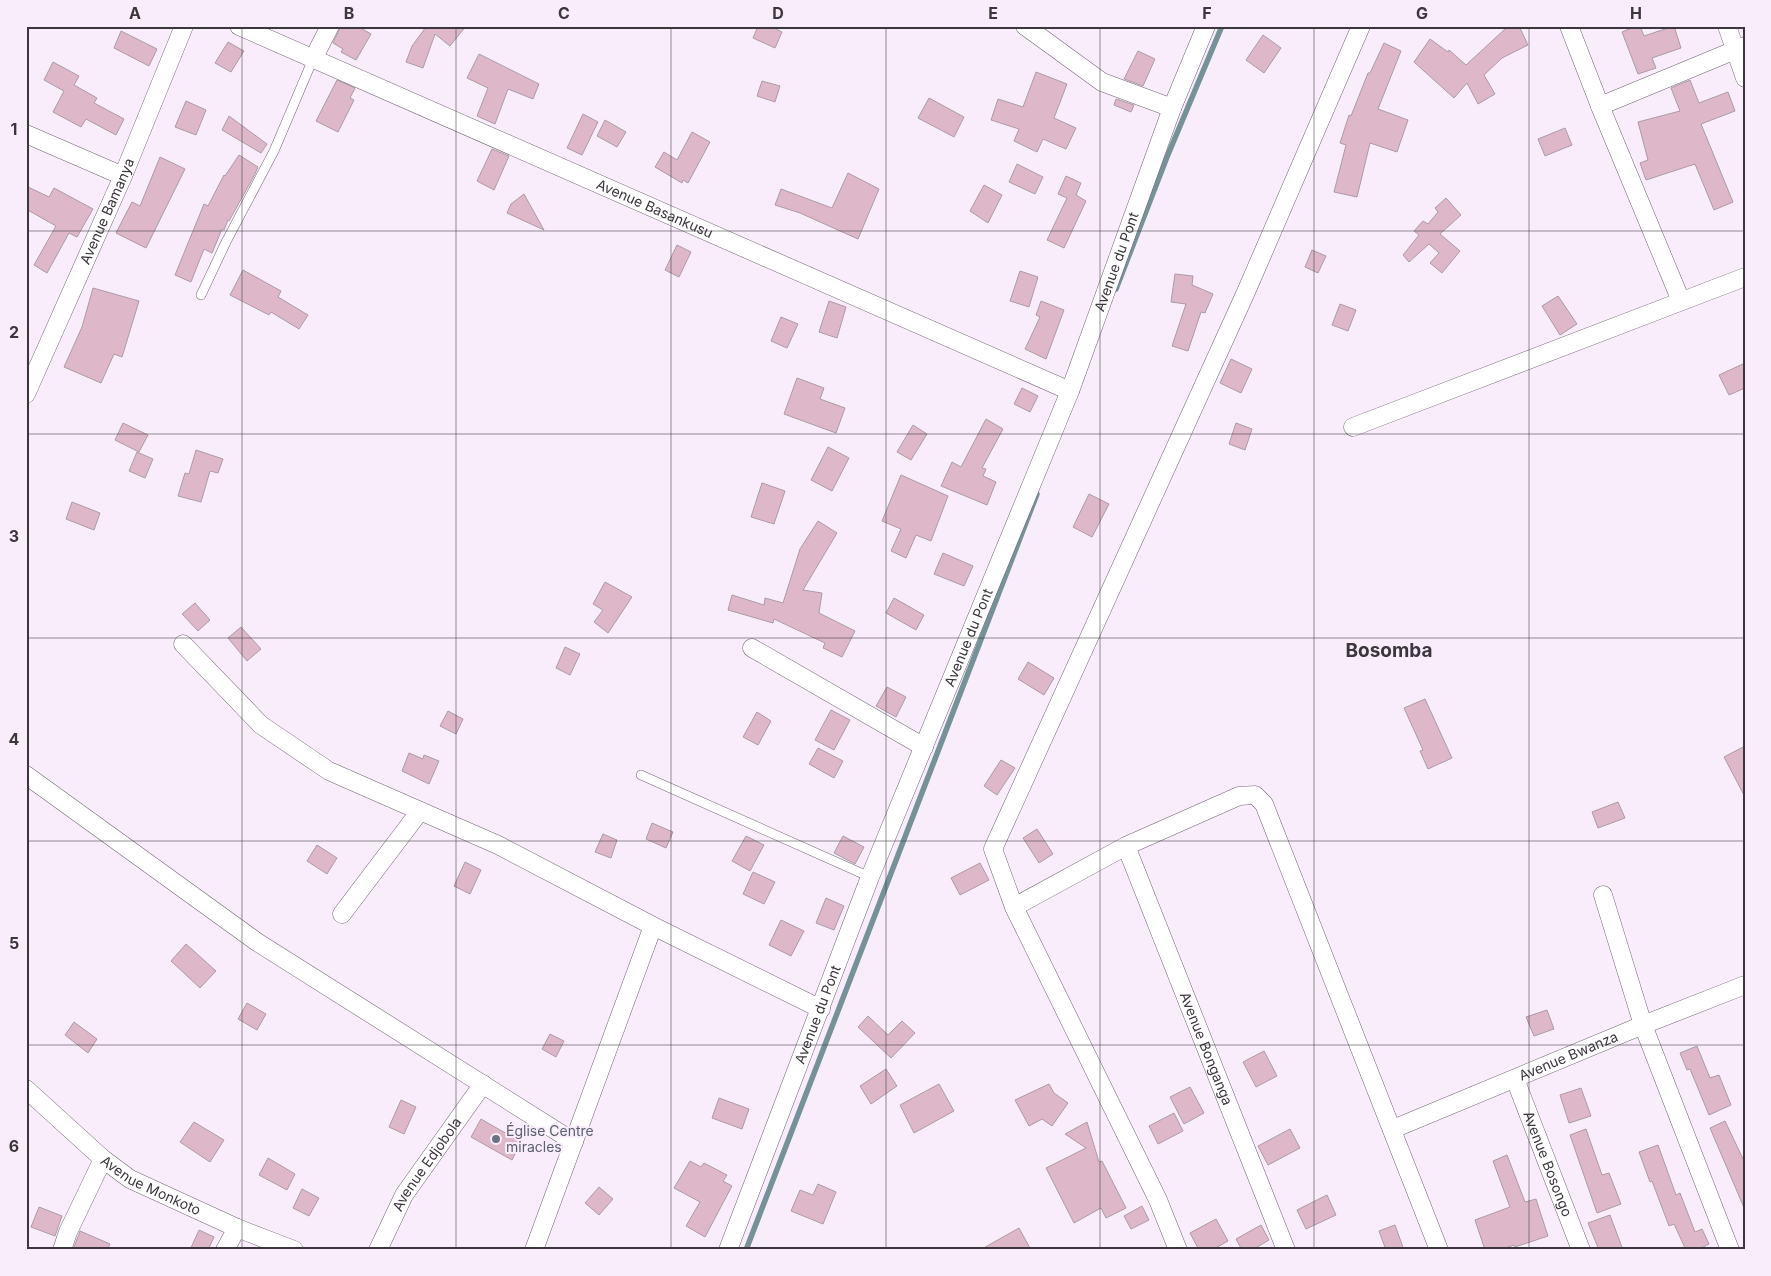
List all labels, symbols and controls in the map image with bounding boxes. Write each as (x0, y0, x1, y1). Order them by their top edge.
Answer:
text: A (129, 3, 141, 23)
text: B (344, 3, 354, 23)
text: C (558, 3, 570, 23)
text: D (772, 3, 784, 23)
text: E (988, 3, 998, 23)
text: F (1202, 3, 1212, 23)
text: G (1416, 3, 1428, 23)
text: H (1630, 3, 1642, 23)
text: 1 (11, 119, 17, 139)
street label: Avenue Bamanya (76, 156, 137, 267)
street label: Avenue Basankusu (594, 175, 716, 241)
street label: Avenue du Pont (1090, 209, 1142, 313)
text: 2 (9, 322, 19, 342)
text: 3 (9, 526, 19, 546)
street label: Avenue du Pont (940, 586, 996, 689)
district label: Bosomba (1345, 639, 1433, 662)
text: 4 (9, 729, 20, 749)
text: 5 (9, 933, 19, 953)
street label: Avenue du Pont (791, 962, 844, 1066)
street label: Avenue Bonganga (1177, 989, 1237, 1108)
street label: Avenue Bwanza (1516, 1027, 1620, 1084)
street label: Avenue Bosongo (1520, 1108, 1576, 1219)
street label: Avenue Edjobola (389, 1114, 465, 1214)
place label: Église Centre miracles (506, 1122, 594, 1155)
marker: Église Centre miracles (490, 1133, 502, 1145)
text: 6 (9, 1136, 19, 1156)
street label: Avenue Monkoto (98, 1151, 204, 1218)

